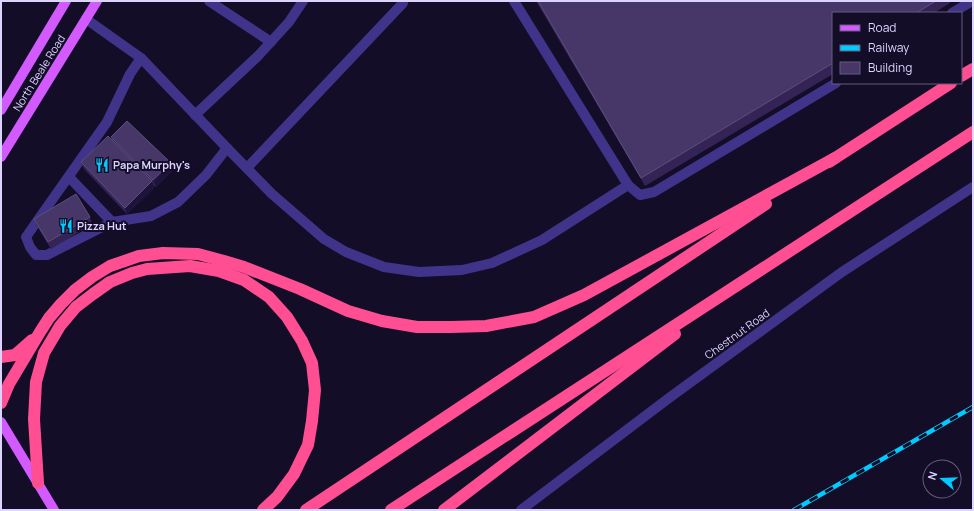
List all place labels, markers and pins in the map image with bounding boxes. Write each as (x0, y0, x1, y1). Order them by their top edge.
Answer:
restaurant icon: Papa Murphy's (94, 157, 110, 173)
place label: Papa Murphy's (113, 157, 190, 172)
restaurant icon: Pizza Hut (58, 218, 74, 234)
place label: Pizza Hut (77, 218, 127, 233)

